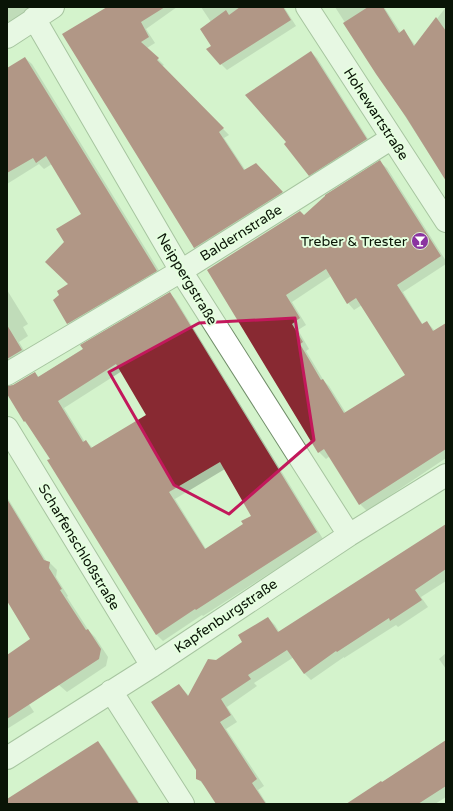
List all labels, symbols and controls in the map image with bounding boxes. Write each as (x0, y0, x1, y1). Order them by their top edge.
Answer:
street label: Hohewartstraße (340, 65, 412, 163)
street label: Baldernstraße (197, 201, 285, 265)
street label: Neippergstraße (153, 230, 221, 328)
bar icon: Treber & Trester (410, 231, 430, 251)
place label: Treber & Trester (301, 233, 408, 250)
street label: Scharfenschloßstraße (35, 481, 123, 613)
street label: Kapfenburgstraße (171, 575, 281, 657)

